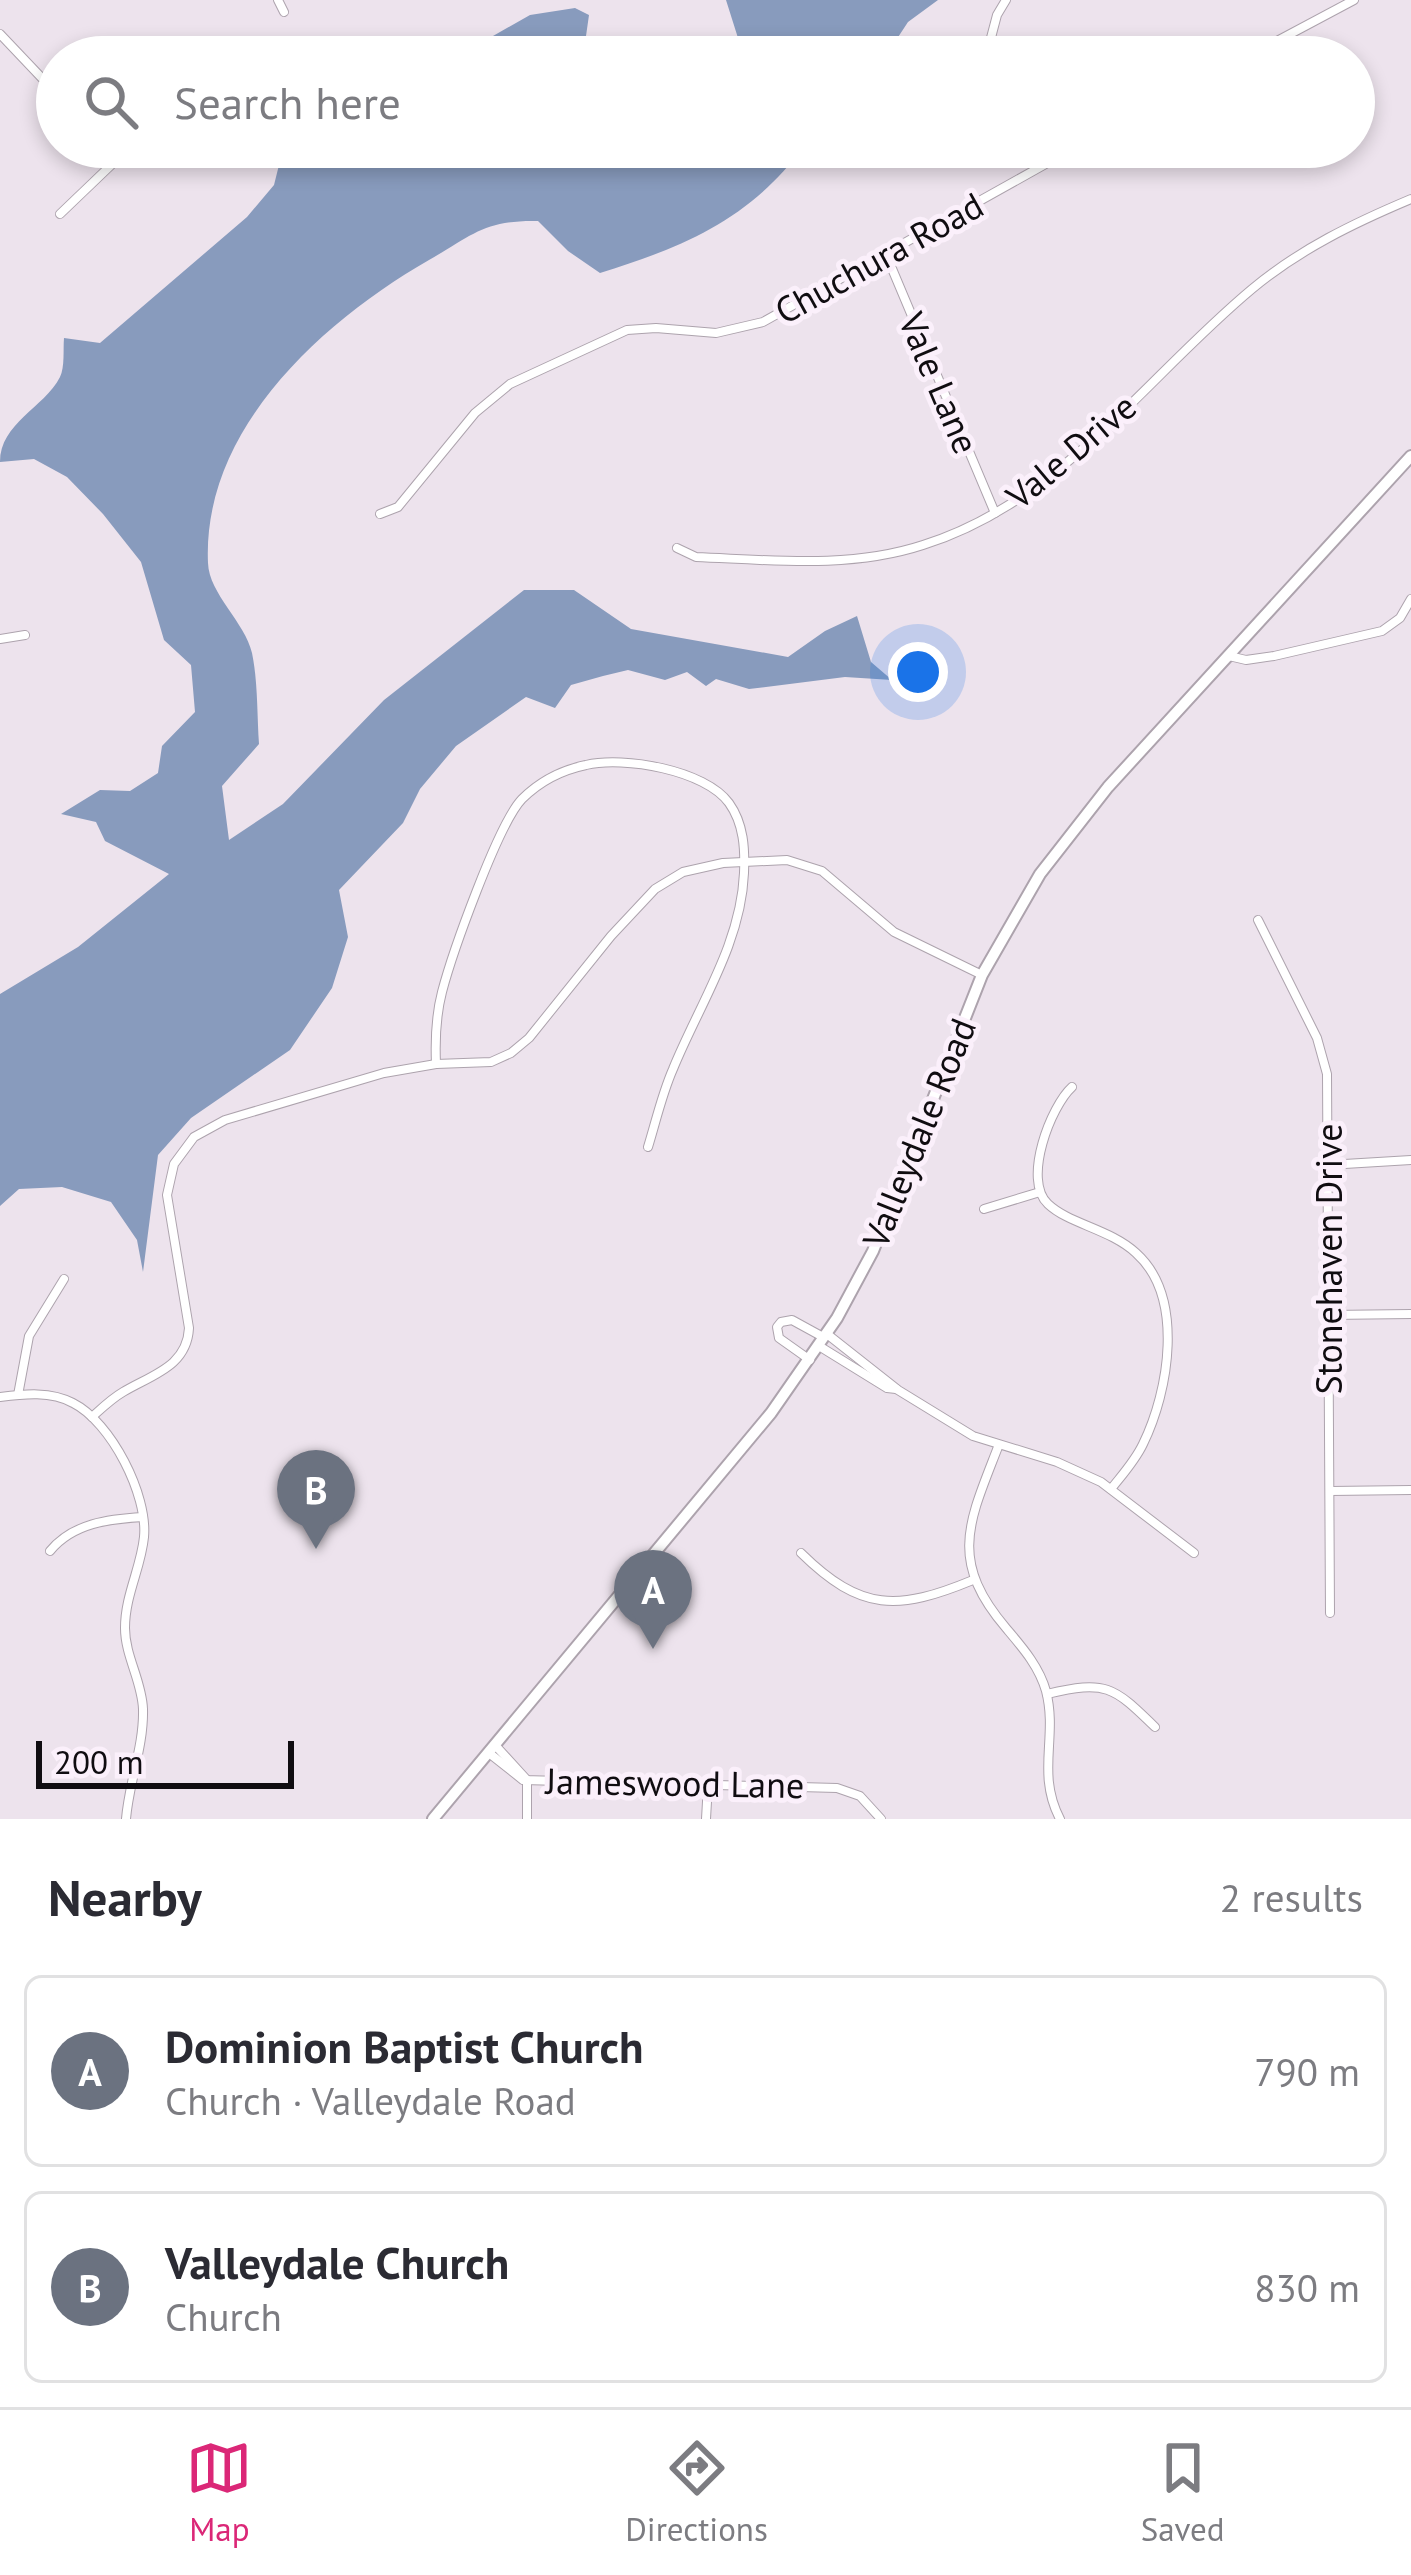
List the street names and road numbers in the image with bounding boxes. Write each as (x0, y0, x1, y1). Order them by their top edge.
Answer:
street label: Chuchura Road (766, 181, 991, 334)
street label: Vale Lane (888, 304, 990, 460)
street label: Vale Drive (995, 383, 1145, 519)
street label: Valleydale Road (851, 1011, 986, 1256)
street label: Stonehaven Drive (1305, 1124, 1352, 1394)
street label: Jameswood Lane (543, 1757, 805, 1808)

